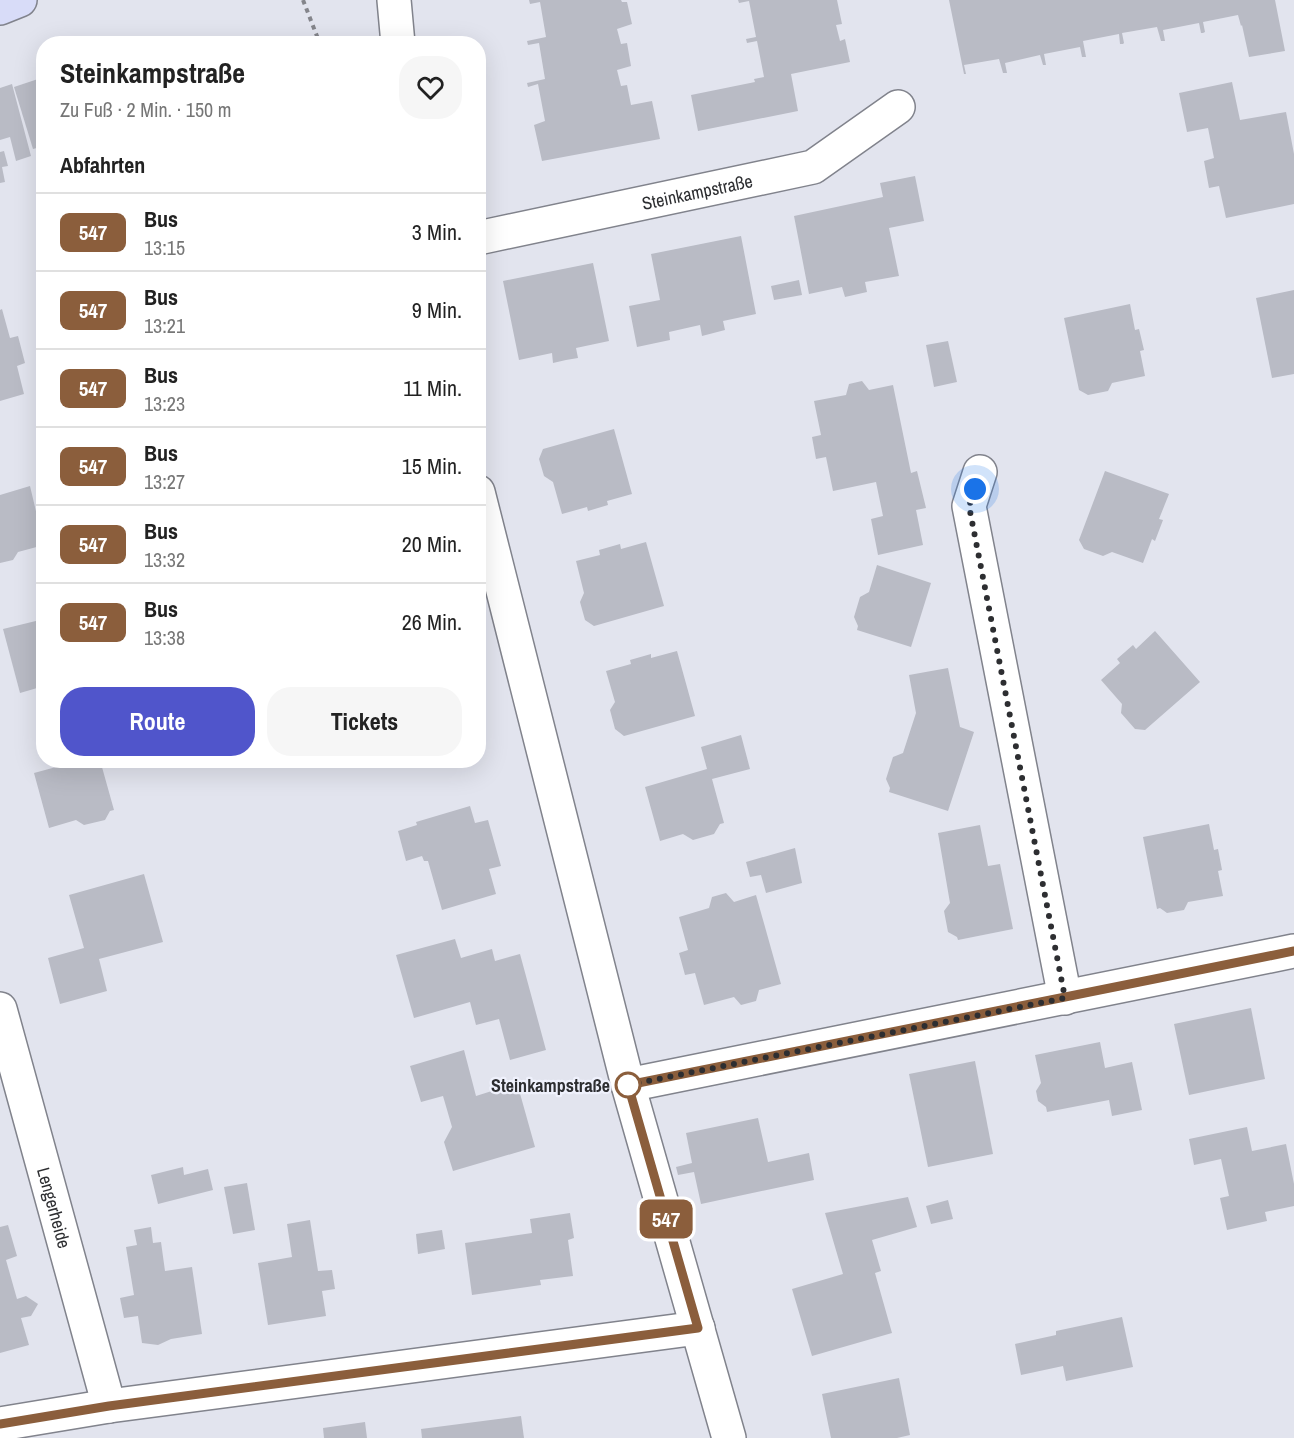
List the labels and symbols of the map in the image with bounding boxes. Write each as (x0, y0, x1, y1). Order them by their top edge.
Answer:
street label: Steinkampstraße (639, 168, 755, 215)
your location (960, 474, 990, 504)
marker: Steinkampstraße (615, 1072, 641, 1098)
place label: Steinkampstraße (491, 1073, 610, 1098)
street label: Lengerheide (31, 1164, 78, 1251)
line badge: 547 (632, 1200, 700, 1238)

